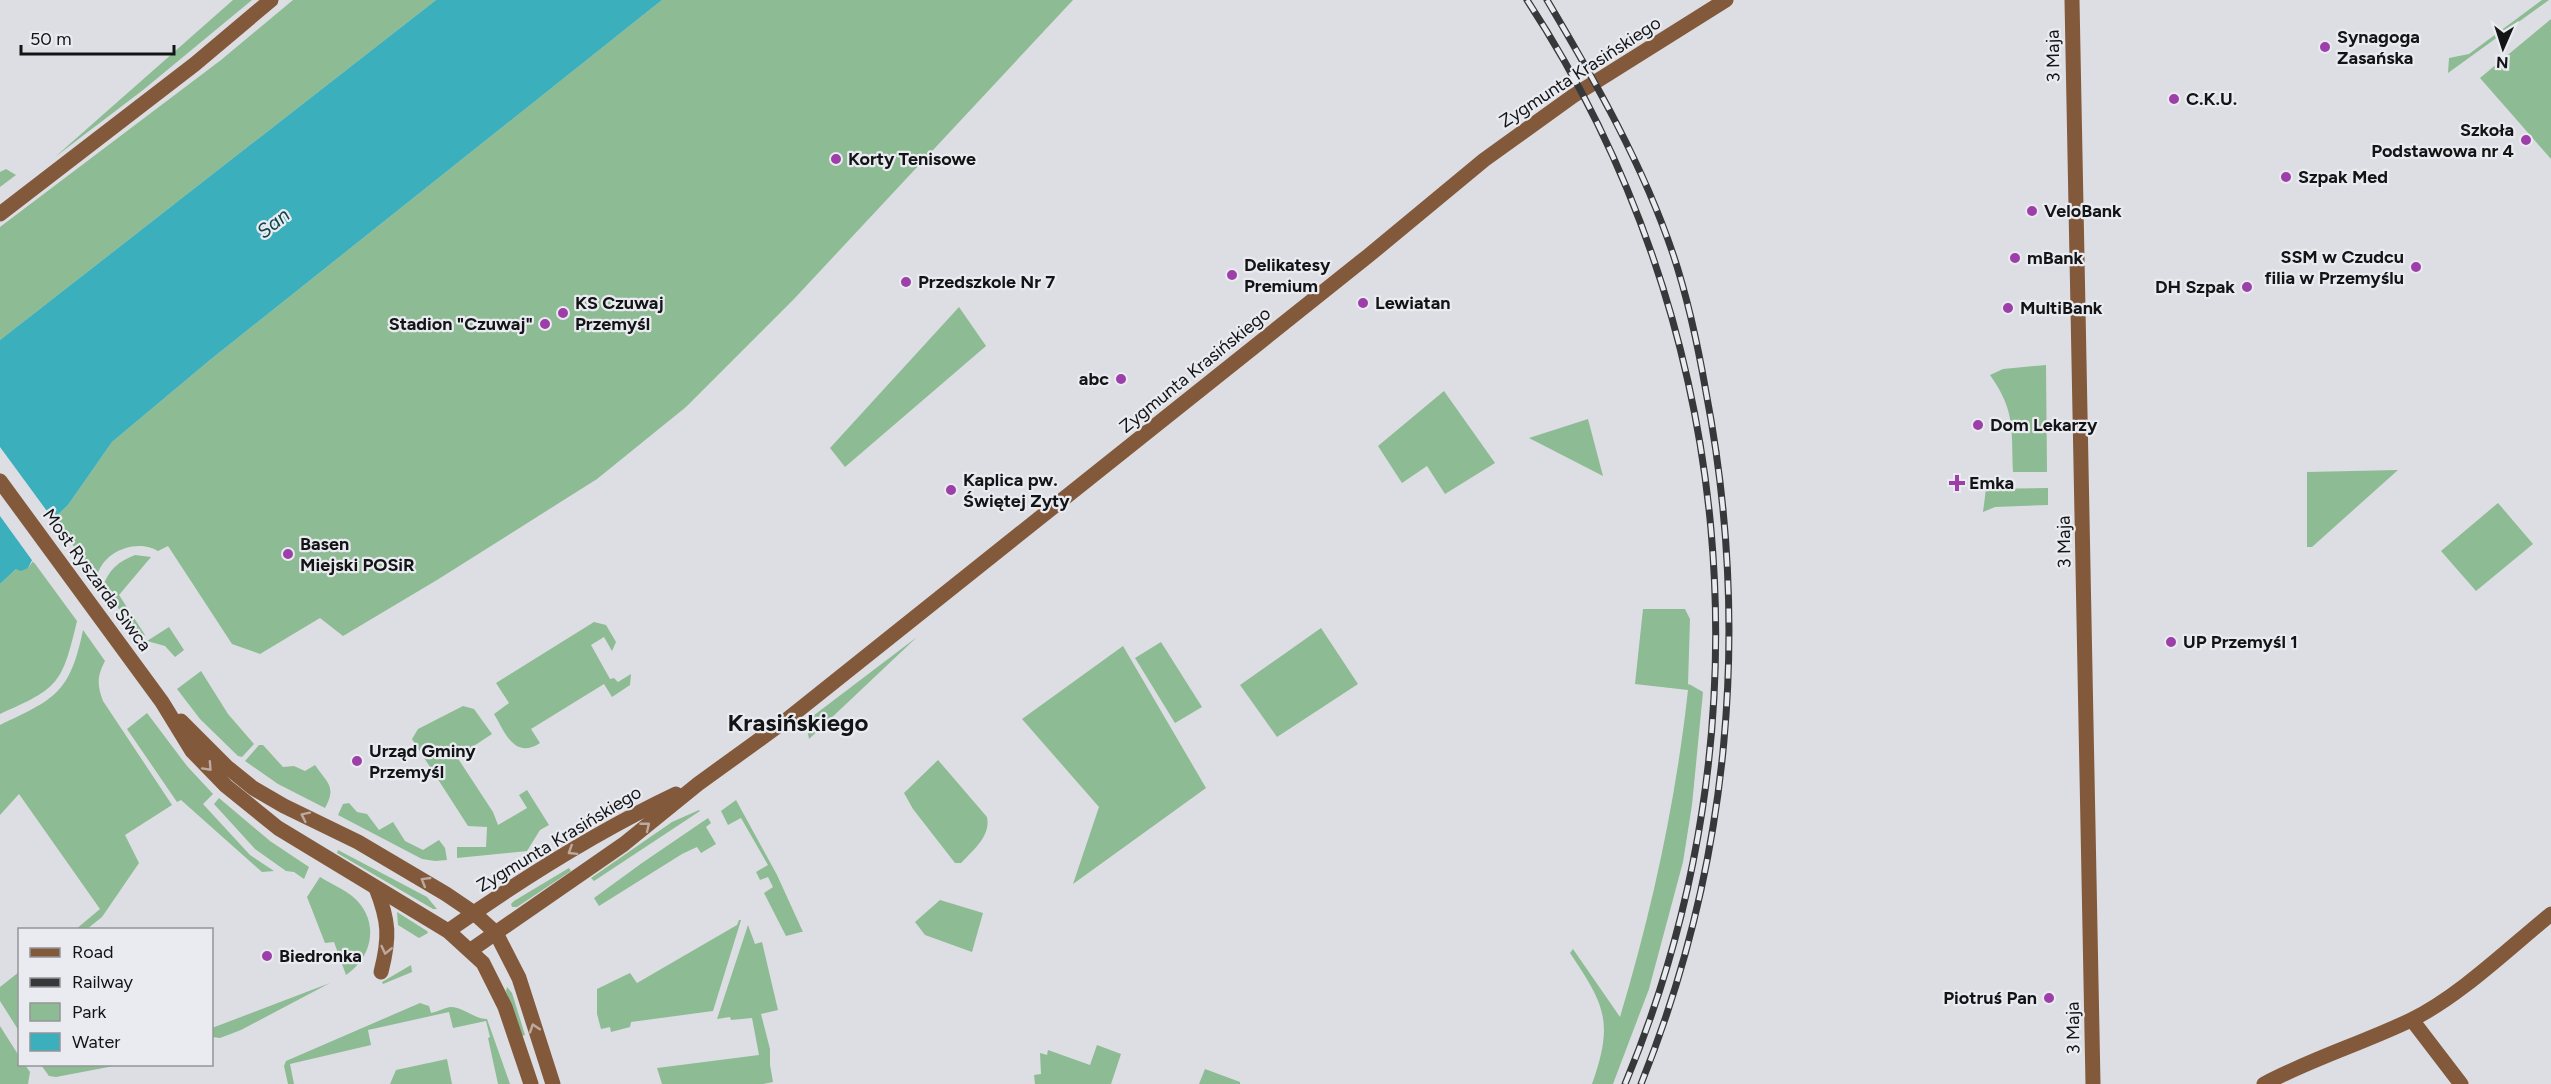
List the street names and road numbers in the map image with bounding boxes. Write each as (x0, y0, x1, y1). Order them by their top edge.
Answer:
street label: Zygmunta Krasińskiego (1495, 12, 1665, 132)
street label: 3 Maja (2042, 29, 2064, 83)
street label: Zygmunta Krasińskiego (1115, 302, 1275, 438)
street label: Most Ryszarda Siwca (38, 504, 156, 656)
street label: 3 Maja (2053, 515, 2075, 569)
street label: Zygmunta Krasińskiego (473, 781, 645, 897)
street label: 3 Maja (2062, 1001, 2084, 1055)

